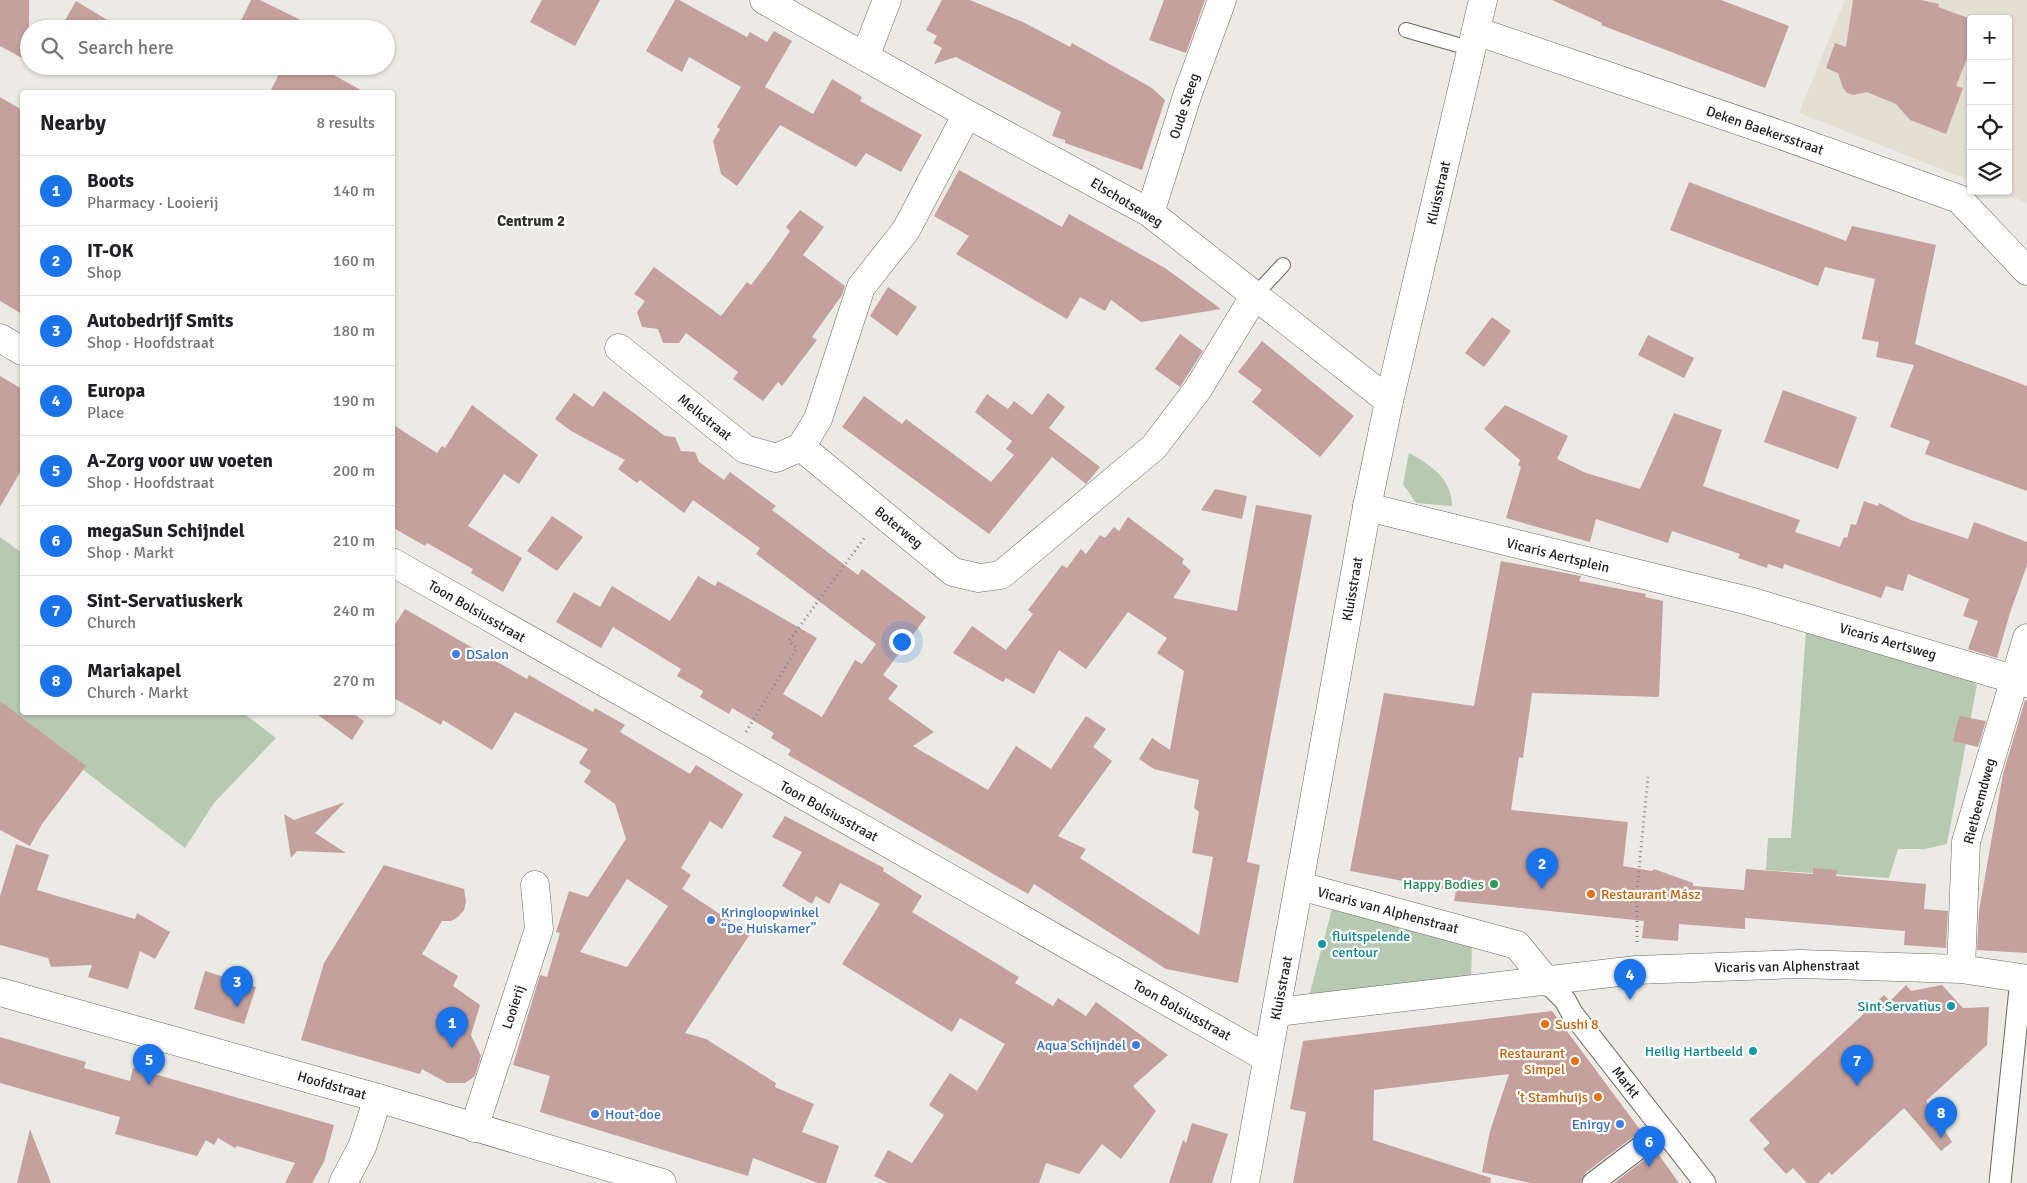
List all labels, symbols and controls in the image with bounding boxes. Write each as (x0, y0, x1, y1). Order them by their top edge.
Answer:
map controls (1967, 15, 2012, 195)
button: + (1967, 15, 2012, 60)
search box (20, 20, 395, 75)
icon: search (38, 34, 66, 62)
text: Search here (78, 36, 174, 60)
button: − (1967, 60, 2012, 105)
street label: Oude Steeg (1166, 71, 1203, 141)
street label: Deken Baekersstraat (1704, 102, 1826, 159)
button: locate (1967, 105, 2012, 150)
text: Nearby (40, 110, 106, 136)
text: 8 results (316, 113, 375, 133)
button: layers (1967, 150, 2012, 195)
street label: Kluisstraat (1423, 160, 1454, 227)
text: Boots (87, 169, 134, 193)
street label: Elschotseweg (1087, 174, 1166, 231)
text: 1 (52, 181, 60, 201)
text: 140 m (333, 181, 375, 201)
text: Pharmacy · Looierij (87, 193, 218, 213)
district label: Centrum 2 (497, 212, 565, 230)
text: IT-OK (87, 239, 133, 263)
text: 2 (52, 251, 60, 271)
text: 160 m (333, 251, 375, 271)
text: Shop (87, 263, 121, 283)
text: Autobedrijf Smits (87, 309, 233, 333)
text: 3 (52, 321, 60, 341)
text: 180 m (333, 321, 375, 341)
text: Shop · Hoofdstraat (87, 333, 214, 353)
text: Europa (87, 379, 145, 403)
street label: Melkstraat (674, 390, 735, 444)
text: 4 (52, 391, 60, 411)
text: 190 m (333, 391, 375, 411)
text: Place (87, 403, 124, 423)
text: A-Zorg voor uw voeten (87, 449, 273, 473)
text: 5 (52, 461, 60, 481)
text: 200 m (333, 461, 375, 481)
text: Shop · Hoofdstraat (87, 473, 214, 493)
street label: Boterweg (871, 503, 926, 552)
text: megaSun Schijndel (87, 519, 245, 543)
text: 6 (52, 531, 60, 551)
text: 210 m (333, 531, 375, 551)
street label: Vicaris Aertsplein (1505, 534, 1611, 577)
text: Shop · Markt (87, 543, 174, 563)
street label: Kluisstraat (1338, 556, 1367, 622)
street label: Toon Bolsiusstraat (425, 577, 529, 646)
text: Sint-Servatiuskerk (87, 589, 243, 613)
text: 7 (52, 601, 60, 621)
text: 240 m (333, 601, 375, 621)
text: Church (87, 613, 136, 633)
street label: Vicaris Aertsweg (1837, 620, 1938, 663)
your location (889, 629, 915, 655)
place label: DSalon (466, 646, 509, 663)
marker: DSalon (450, 648, 462, 660)
text: Mariakapel (87, 659, 181, 683)
text: 8 (52, 671, 60, 691)
text: 270 m (333, 671, 375, 691)
text: Church · Markt (87, 683, 188, 703)
street label: Rietbeemdweg (1960, 756, 1999, 846)
street label: Toon Bolsiusstraat (777, 777, 881, 845)
pin: 2 (1526, 848, 1558, 889)
place label: Happy Bodies (1403, 876, 1484, 893)
marker: Happy Bodies (1488, 878, 1500, 890)
street label: Vicaris van Alphenstraat (1315, 883, 1460, 938)
place label: Restaurant Mász (1601, 886, 1701, 903)
marker: Restaurant Mász (1585, 888, 1597, 900)
place label: Kringloopwinkel “De Huiskamer” (721, 904, 819, 937)
marker: Kringloopwinkel “De Huiskamer” (705, 914, 717, 926)
place label: fluitspelende centour (1332, 928, 1410, 961)
marker: fluitspelende centour (1316, 938, 1328, 950)
street label: Kluisstraat (1267, 955, 1296, 1022)
street label: Vicaris van Alphenstraat (1714, 957, 1860, 976)
pin: 4 (1614, 959, 1646, 1000)
pin: 3 (221, 966, 253, 1007)
street label: Toon Bolsiusstraat (1130, 976, 1234, 1044)
street label: Looierij (498, 983, 529, 1031)
place label: Sint Servatius (1858, 998, 1941, 1015)
marker: Sint Servatius (1945, 1000, 1957, 1012)
pin: 1 (436, 1007, 468, 1048)
place label: Sushi 8 (1555, 1016, 1599, 1033)
marker: Sushi 8 (1539, 1018, 1551, 1030)
place label: Aqua Schijndel (1036, 1037, 1126, 1054)
marker: Aqua Schijndel (1130, 1039, 1142, 1051)
place label: Heilig Hartbeeld (1645, 1043, 1743, 1060)
pin: 5 (133, 1044, 165, 1085)
place label: Restaurant Simpel (1499, 1045, 1565, 1078)
marker: Heilig Hartbeeld (1747, 1045, 1759, 1057)
pin: 7 (1841, 1045, 1873, 1086)
marker: Restaurant Simpel (1569, 1055, 1581, 1067)
street label: Markt (1608, 1063, 1643, 1102)
street label: Hoofdstraat (295, 1068, 368, 1103)
place label: 't Stamhuijs (1517, 1089, 1588, 1106)
marker: 't Stamhuijs (1592, 1091, 1604, 1103)
pin: 8 (1925, 1097, 1957, 1138)
place label: Hout-doe (605, 1106, 661, 1123)
marker: Hout-doe (589, 1108, 601, 1120)
place label: Enirgy (1572, 1116, 1610, 1133)
marker: Enirgy (1614, 1118, 1626, 1130)
pin: 6 (1633, 1126, 1665, 1167)

